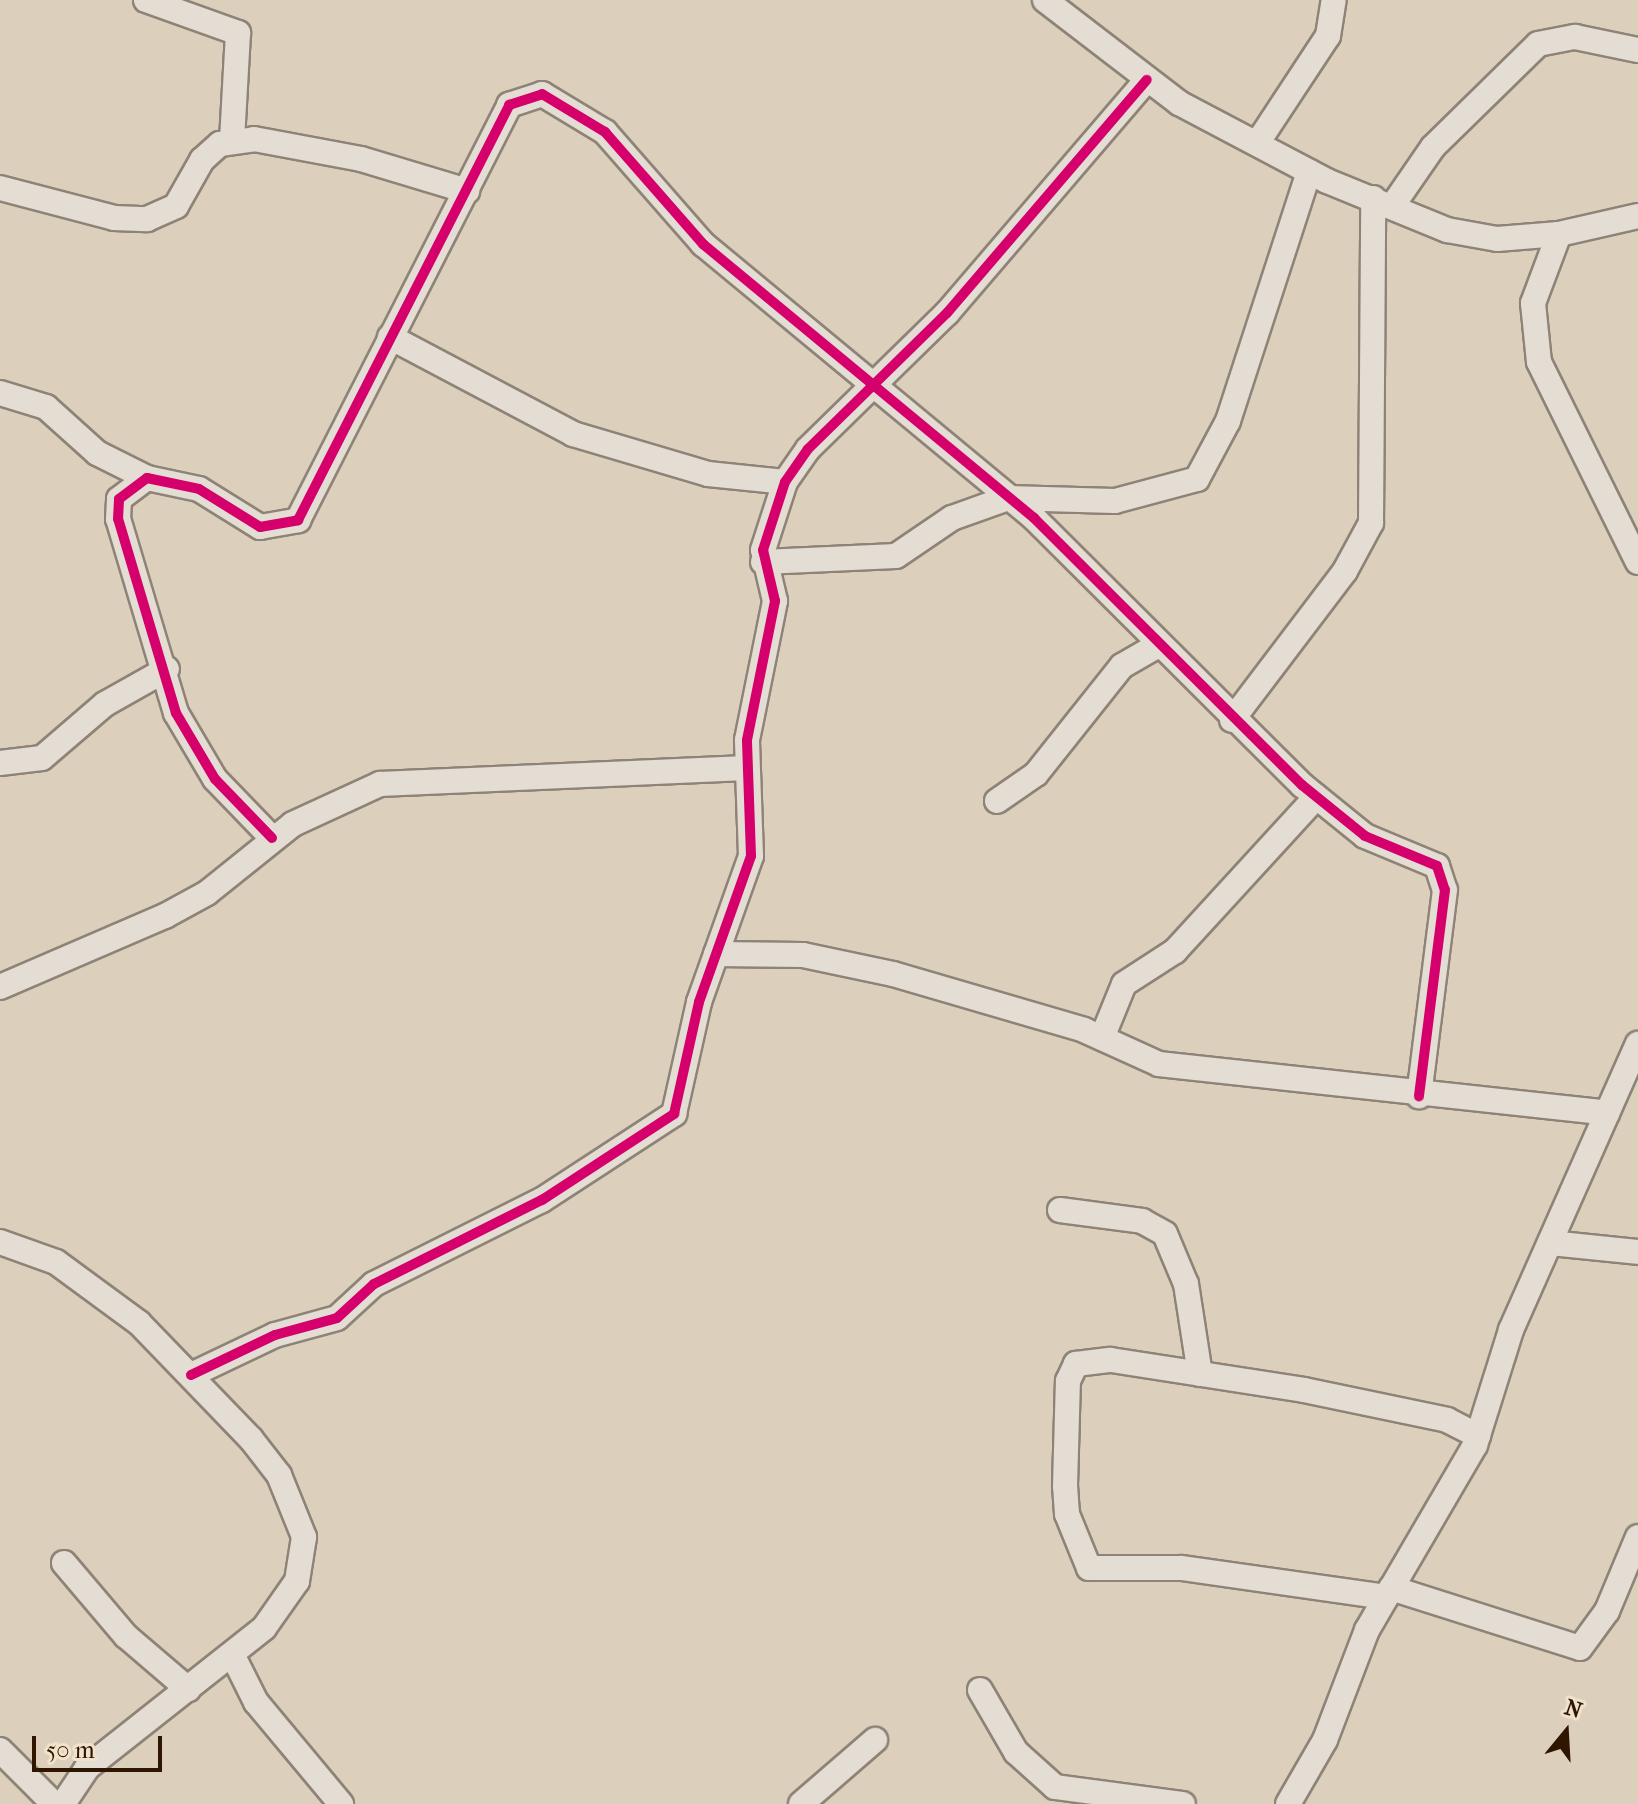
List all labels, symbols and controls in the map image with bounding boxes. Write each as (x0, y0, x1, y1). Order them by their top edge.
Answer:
north arrow (1526, 1692, 1606, 1772)
text: N (1561, 1694, 1585, 1724)
scale bar (36, 1720, 166, 1770)
text: 50 m (46, 1736, 95, 1764)

